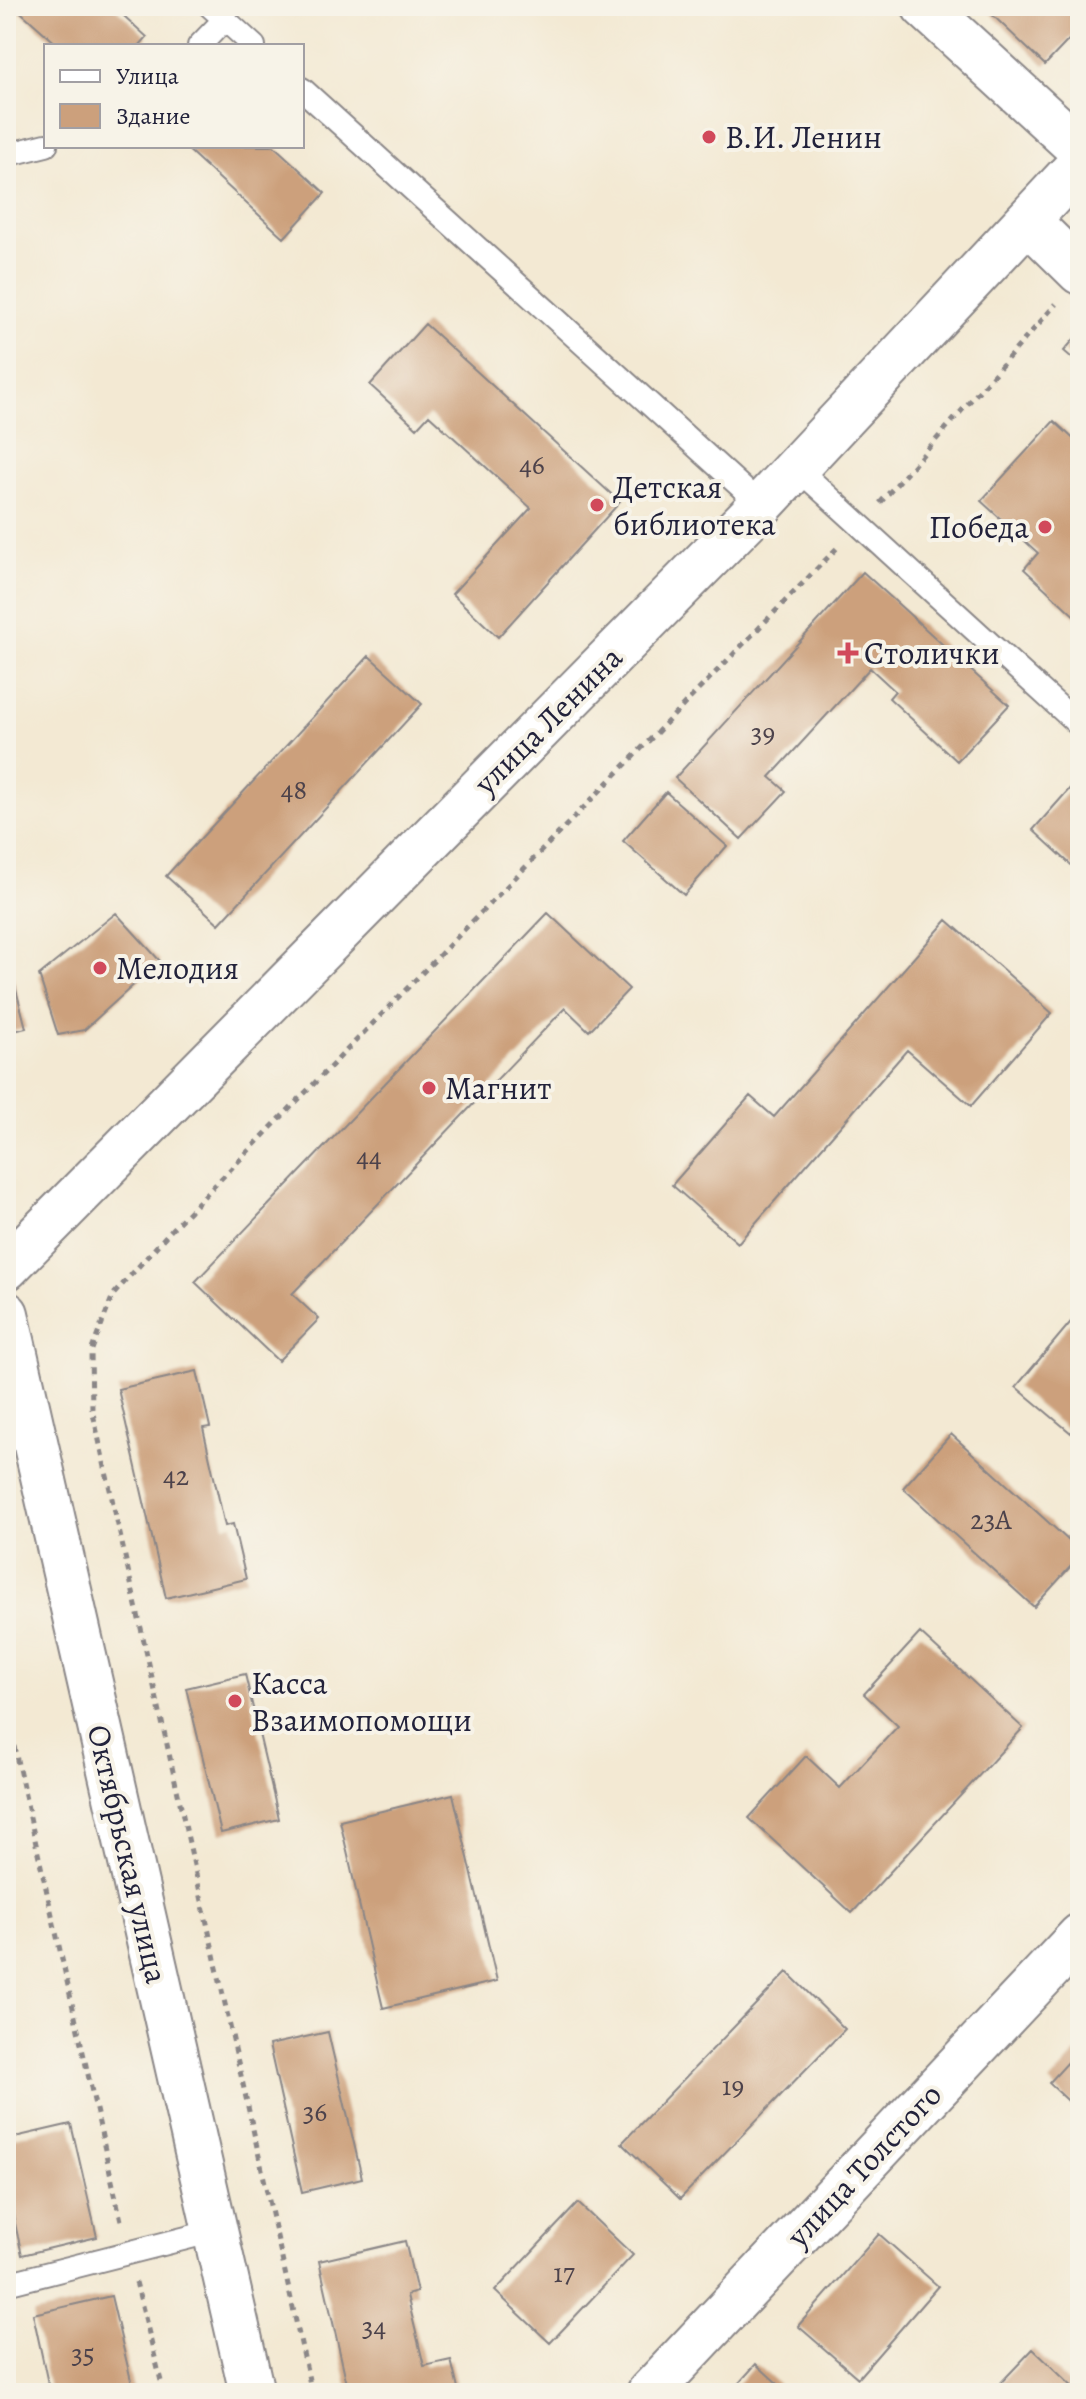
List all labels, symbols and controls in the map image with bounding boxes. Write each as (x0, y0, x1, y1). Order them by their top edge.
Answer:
legend (44, 44, 304, 148)
text: Улица (116, 60, 179, 92)
text: Здание (116, 100, 191, 132)
place label: В.И. Ленин (725, 115, 882, 159)
marker: В.И. Ленин (700, 128, 718, 146)
house number: 46 (519, 446, 545, 484)
place label: Детская библиотека (613, 465, 776, 546)
marker: Детская библиотека (588, 496, 606, 514)
place label: Победа (929, 505, 1029, 549)
marker: Победа (1036, 518, 1054, 536)
place label: Столички (864, 631, 1000, 675)
street label: улица Ленина (463, 636, 632, 805)
marker: Столички (839, 644, 857, 662)
house number: 39 (751, 714, 775, 752)
house number: 48 (281, 771, 307, 809)
place label: Мелодия (116, 946, 239, 990)
marker: Мелодия (91, 959, 109, 977)
place label: Магнит (445, 1066, 551, 1110)
marker: Магнит (420, 1079, 438, 1097)
house number: 44 (356, 1138, 382, 1176)
house number: 42 (163, 1457, 189, 1495)
house number: 23А (970, 1501, 1012, 1539)
place label: Касса Взаимопомощи (251, 1661, 472, 1742)
marker: Касса Взаимопомощи (226, 1692, 244, 1710)
street label: Октябрьская улица (77, 1720, 179, 1988)
house number: 19 (722, 2067, 744, 2105)
street label: улица Толстого (776, 2073, 952, 2257)
house number: 36 (303, 2093, 327, 2131)
house number: 17 (553, 2254, 575, 2292)
house number: 34 (362, 2308, 386, 2346)
house number: 35 (71, 2335, 95, 2373)

